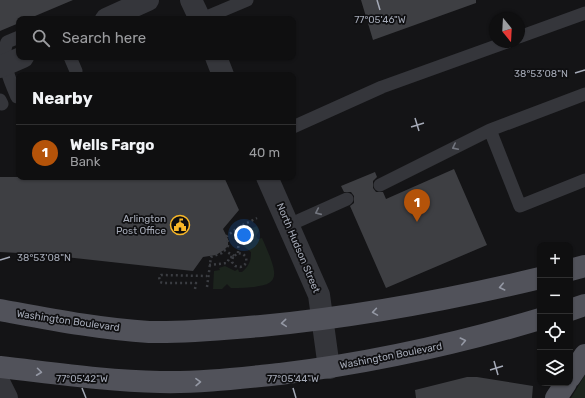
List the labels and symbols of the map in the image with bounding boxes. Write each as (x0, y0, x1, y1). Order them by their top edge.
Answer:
north arrow (489, 12, 525, 48)
text: 77°05'46"W (354, 14, 406, 26)
text: 38°53'08"N (514, 68, 568, 80)
one-way arrow (452, 142, 460, 150)
pin: 1 (404, 189, 430, 222)
street label: North Hudson Street (274, 201, 322, 295)
one-way arrow (314, 207, 322, 215)
place label: Arlington Post Office (116, 213, 166, 237)
public building icon: Arlington Post Office (169, 214, 191, 236)
your location (234, 225, 254, 245)
text: 38°53'08"N (17, 252, 71, 264)
one-way arrow (499, 282, 505, 290)
one-way arrow (371, 307, 378, 316)
street label: Washington Boulevard (16, 308, 120, 334)
one-way arrow (281, 319, 287, 328)
one-way arrow (460, 338, 466, 346)
street label: Washington Boulevard (339, 340, 443, 372)
one-way arrow (36, 367, 42, 376)
text: 77°05'42"W (56, 373, 108, 385)
text: 77°05'44"W (267, 373, 319, 385)
one-way arrow (195, 378, 201, 386)

